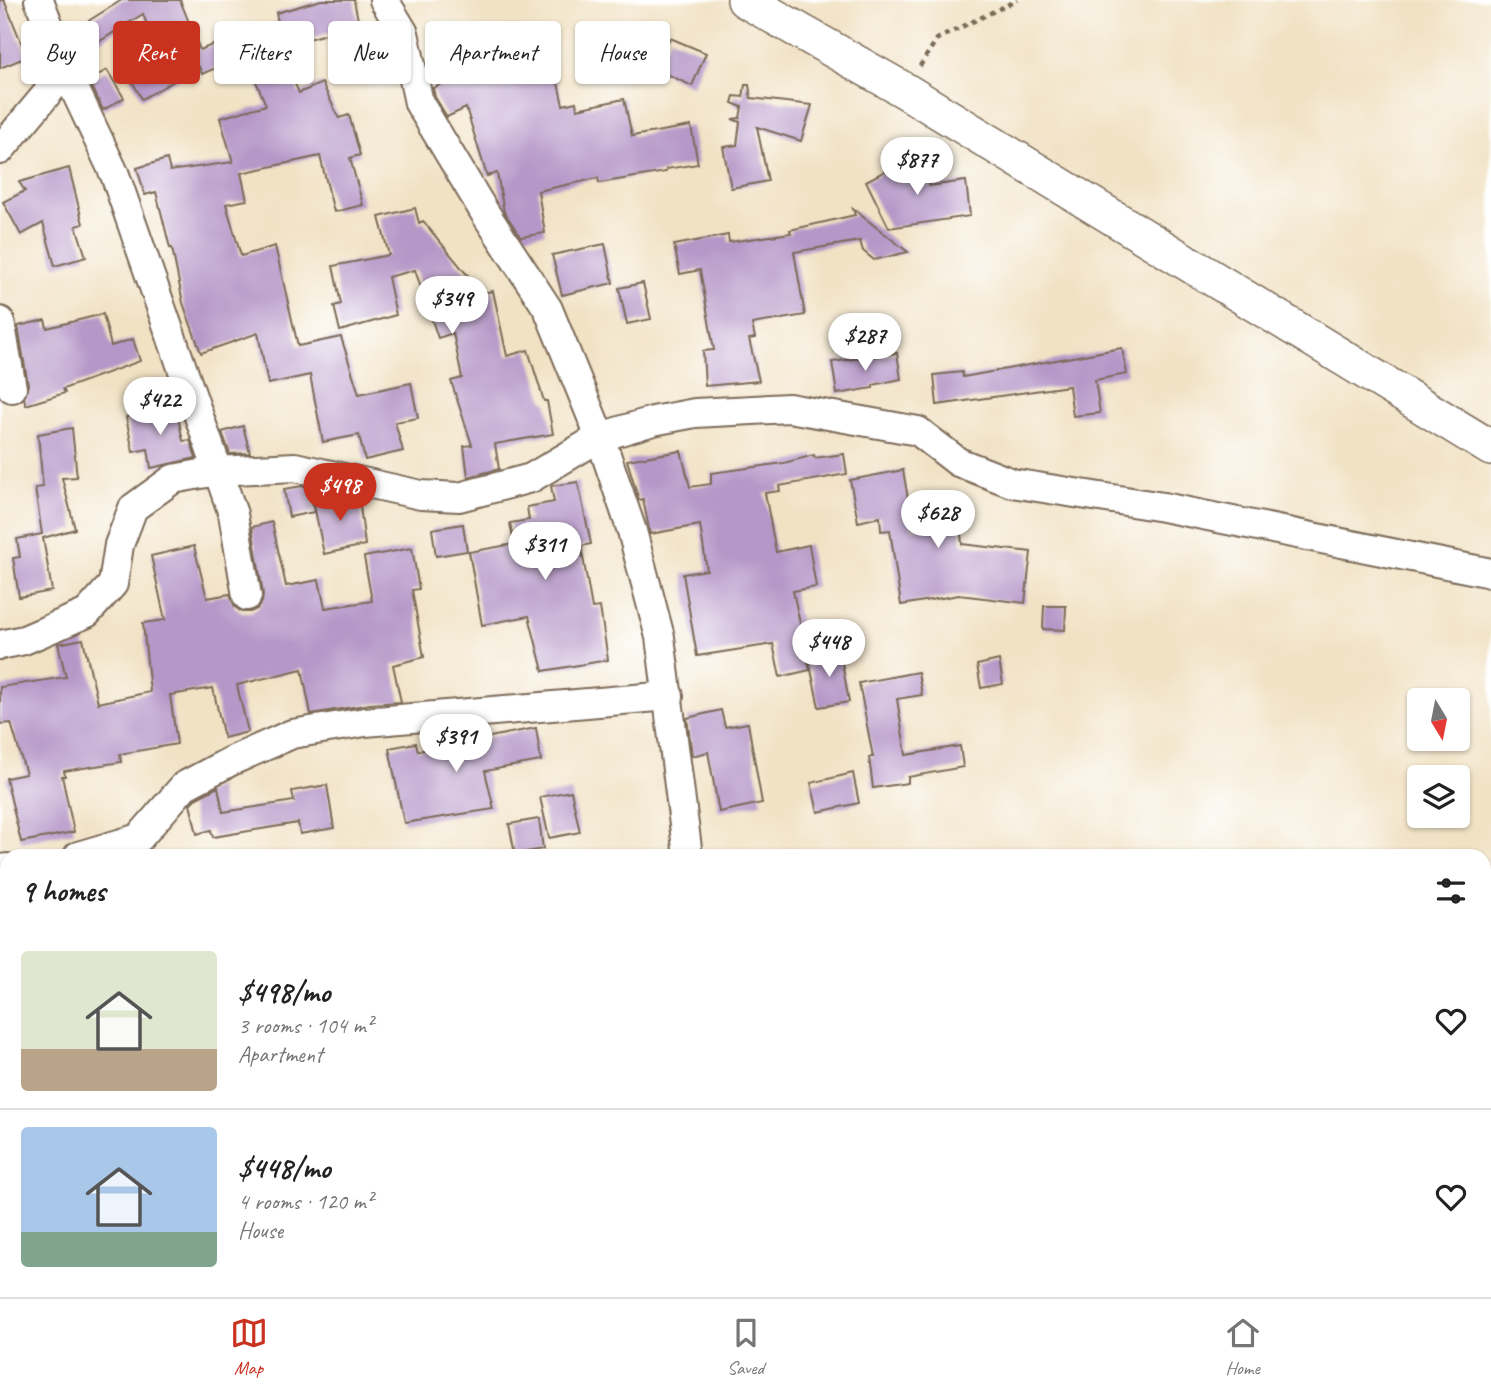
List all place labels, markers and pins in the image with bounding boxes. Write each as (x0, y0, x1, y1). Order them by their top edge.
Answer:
pin: $877 (876, 138, 958, 197)
pin: $349 (411, 276, 493, 336)
pin: $287 (824, 314, 906, 373)
pin: $422 (119, 378, 201, 437)
pin: $498 (299, 463, 381, 523)
pin: $628 (897, 490, 979, 550)
pin: $311 (504, 522, 586, 582)
pin: $448 (788, 620, 870, 679)
pin: $391 (415, 714, 497, 774)

